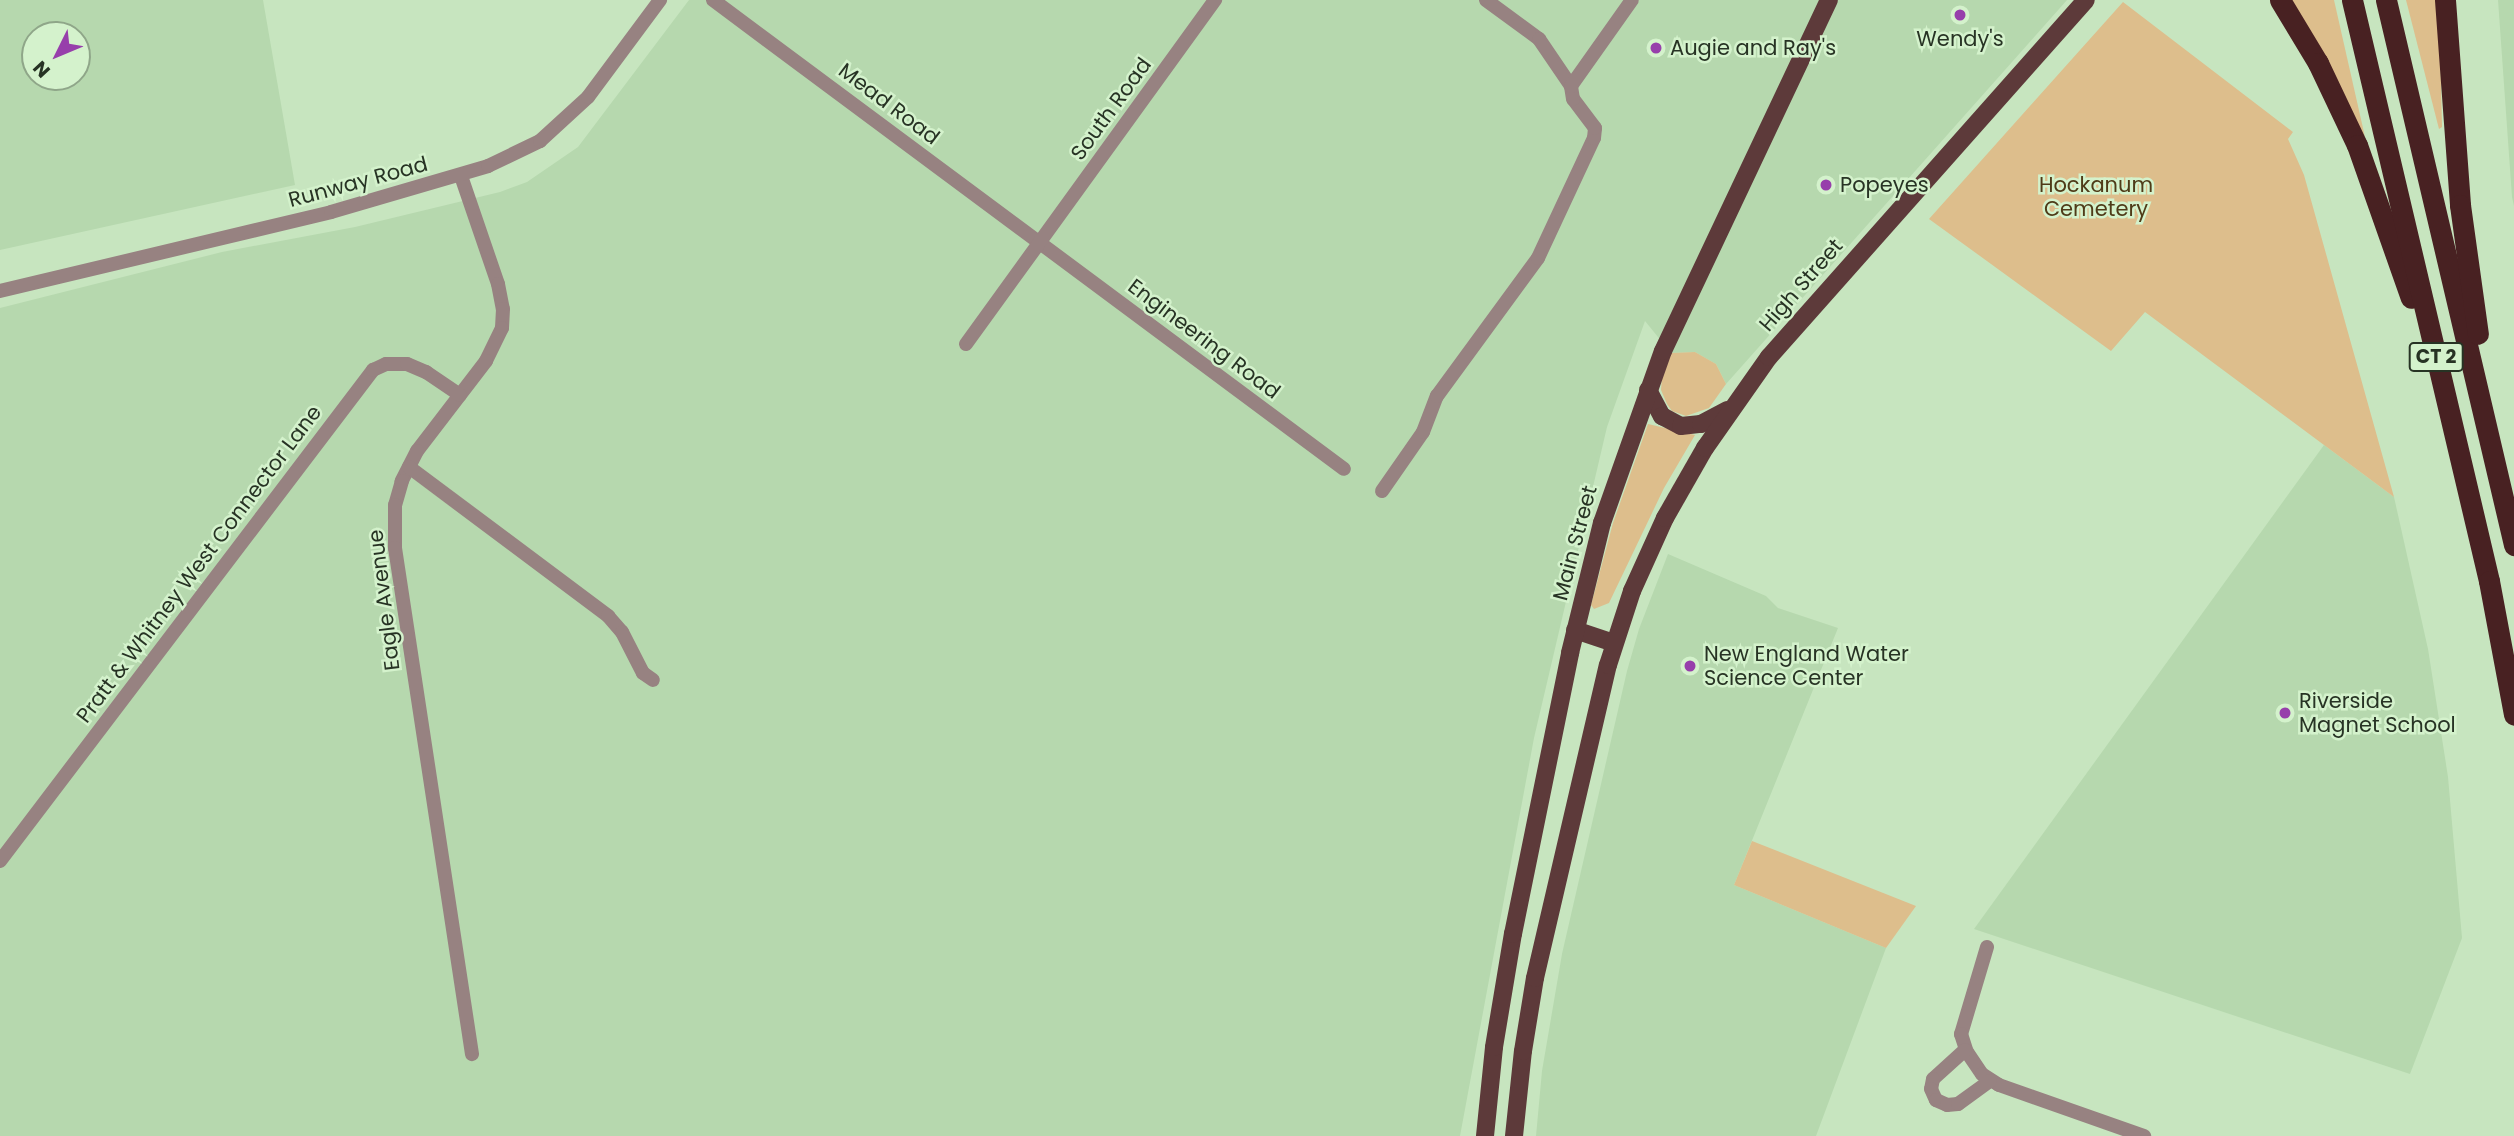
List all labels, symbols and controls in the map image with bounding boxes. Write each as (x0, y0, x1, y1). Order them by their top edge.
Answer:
marker: Wendy's (1952, 7, 1968, 23)
north arrow (21, 21, 91, 91)
place label: Wendy's (1916, 26, 2004, 52)
place label: Augie and Ray's (1670, 35, 1836, 61)
marker: Augie and Ray's (1648, 40, 1664, 56)
street label: South Road (1065, 53, 1157, 165)
text: N (27, 55, 56, 84)
street label: Mead Road (834, 58, 944, 150)
street label: Runway Road (286, 151, 430, 213)
place label: Popeyes (1840, 172, 1929, 198)
park label: Hockanum Cemetery (2039, 172, 2153, 222)
marker: Popeyes (1818, 177, 1834, 193)
street label: High Street (1754, 234, 1848, 336)
street label: Engineering Road (1123, 274, 1285, 404)
road number: CT 2 (2408, 342, 2464, 372)
street label: Pratt & Whitney West Connector Lane (71, 400, 327, 728)
street label: Main Street (1548, 483, 1602, 603)
street label: Eagle Avenue (363, 528, 405, 672)
place label: New England Water Science Center (1704, 641, 1909, 691)
marker: New England Water Science Center (1682, 658, 1698, 674)
place label: Riverside Magnet School (2299, 688, 2456, 738)
marker: Riverside Magnet School (2277, 705, 2293, 721)

